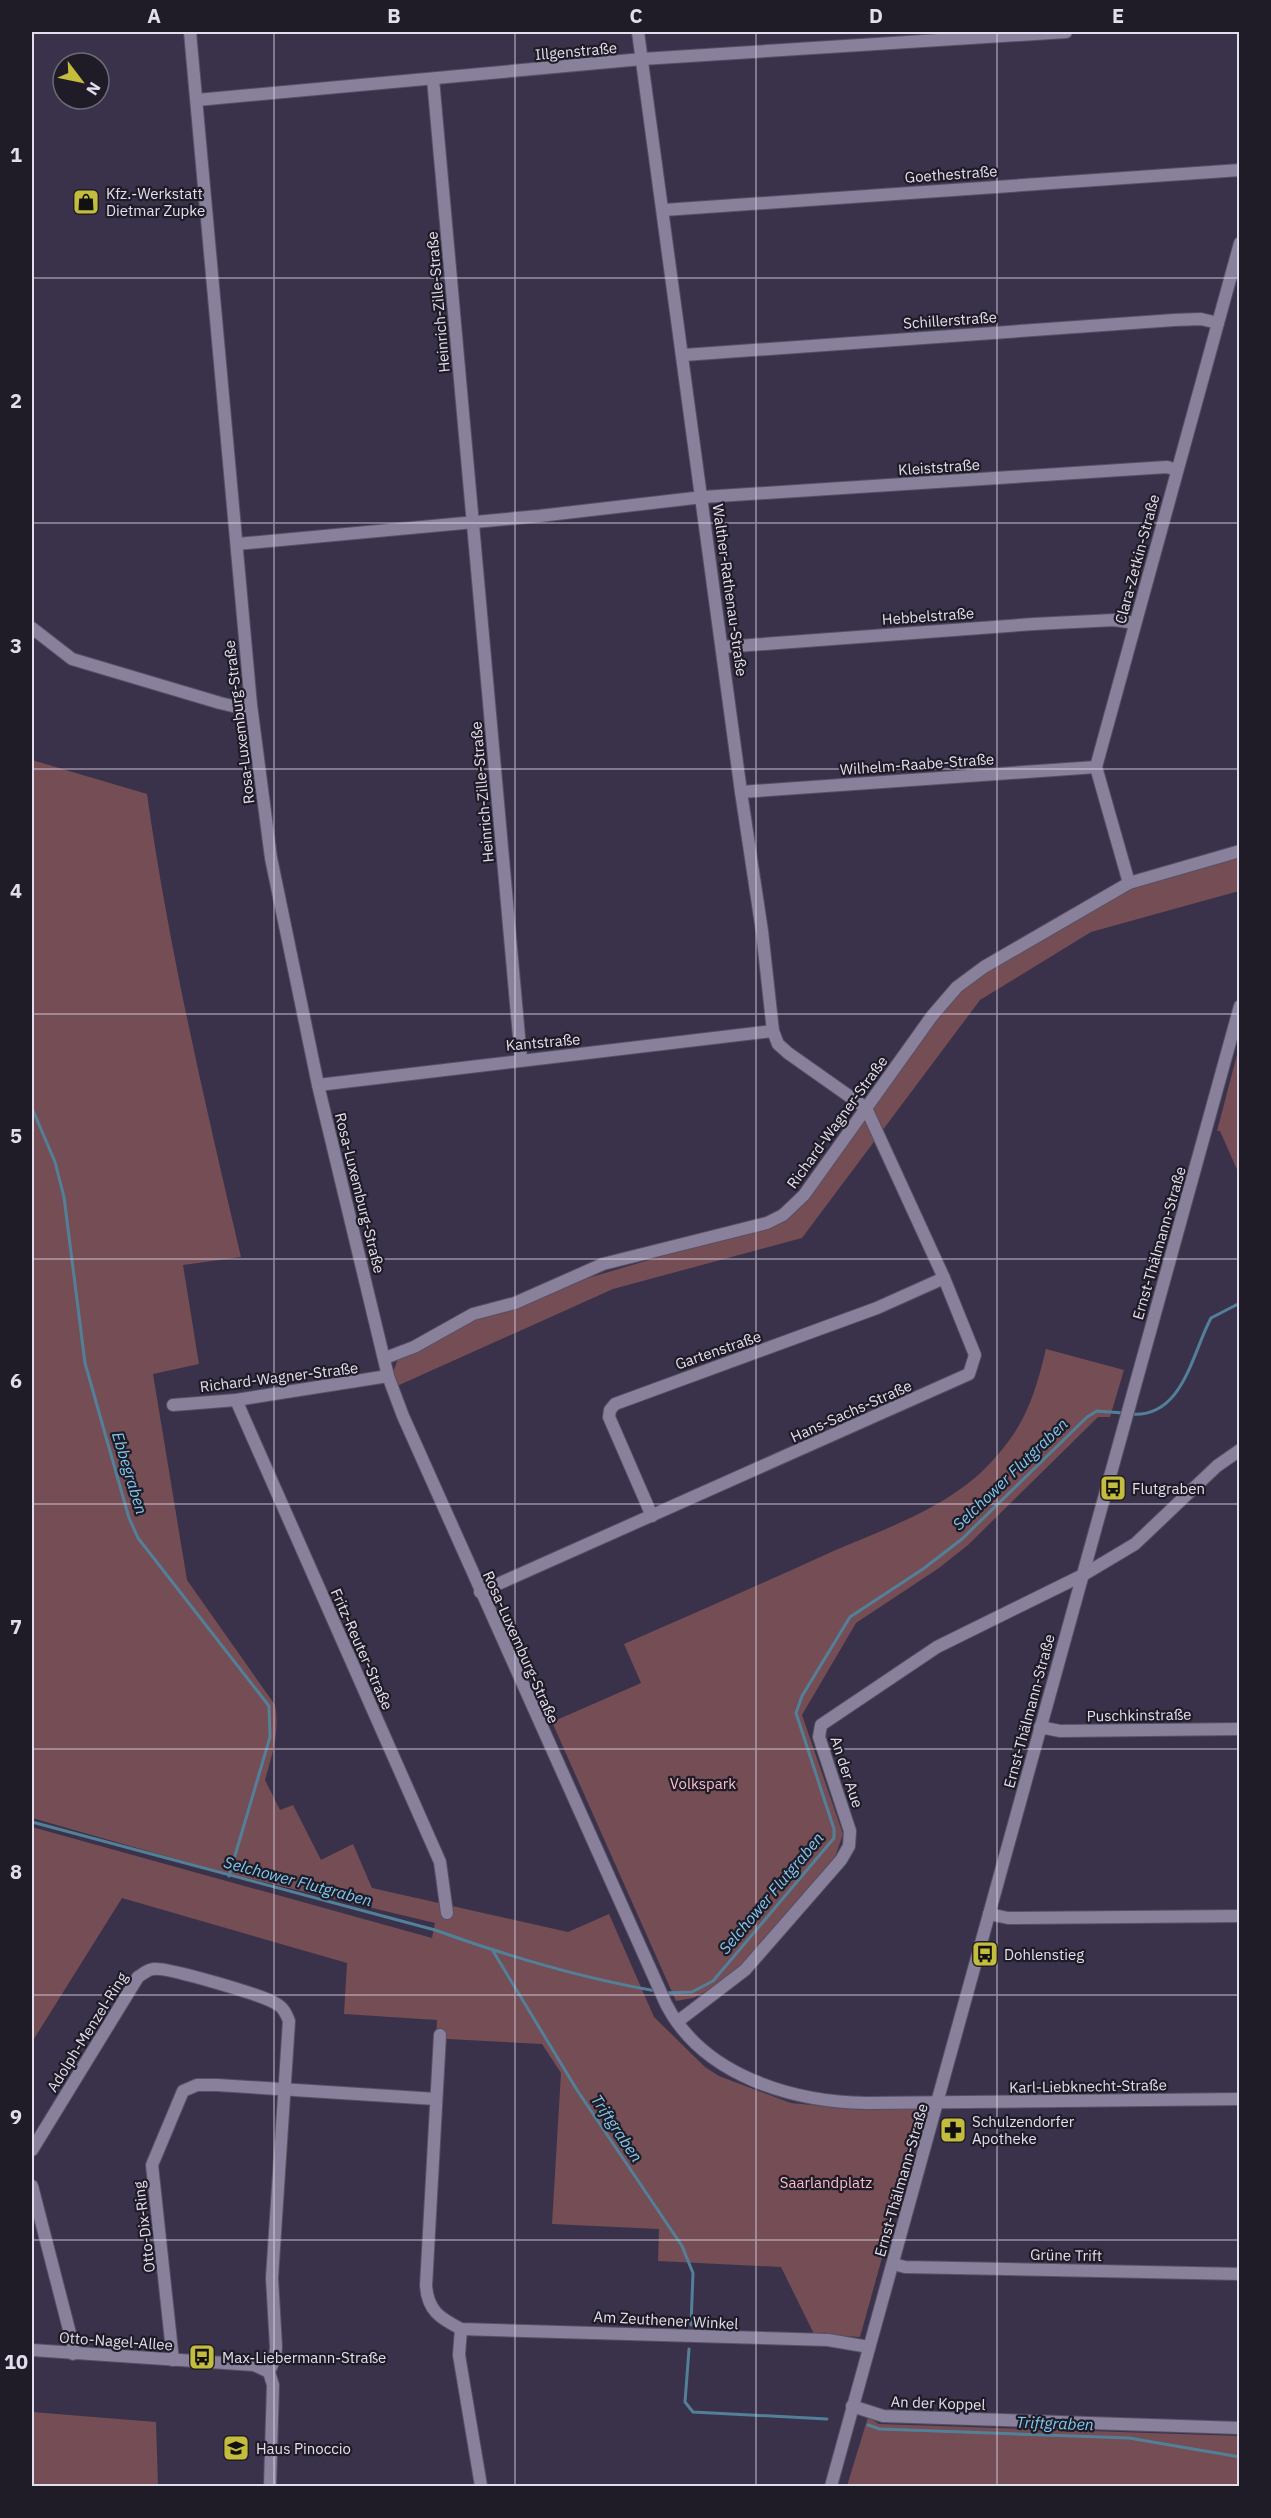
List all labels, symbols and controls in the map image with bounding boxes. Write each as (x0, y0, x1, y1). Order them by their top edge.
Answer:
text: A (147, 2, 161, 29)
text: B (387, 2, 401, 29)
text: C (629, 2, 643, 29)
text: D (869, 2, 883, 29)
text: E (1112, 2, 1124, 29)
street label: Illgenstraße (534, 38, 618, 64)
north arrow (51, 51, 111, 111)
text: N (82, 79, 105, 99)
text: 1 (10, 141, 22, 168)
street label: Goethestraße (904, 161, 998, 187)
place label: Kfz.-Werkstatt Dietmar Zupke (106, 184, 205, 220)
shop icon: Kfz.-Werkstatt Dietmar Zupke (71, 187, 101, 217)
street label: Heinrich-Zille-Straße (422, 231, 454, 373)
street label: Schillerstraße (902, 307, 998, 333)
text: 2 (10, 387, 22, 414)
street label: Kleiststraße (898, 455, 980, 479)
street label: Clara-Zetkin-Straße (1111, 492, 1163, 626)
street label: Walther-Rathenau-Straße (708, 503, 752, 677)
street label: Hebbelstraße (881, 603, 975, 629)
text: 3 (10, 632, 22, 659)
street label: Rosa-Luxemburg-Straße (220, 639, 258, 805)
street label: Heinrich-Zille-Straße (466, 721, 498, 863)
street label: Wilhelm-Raabe-Straße (839, 749, 995, 779)
text: 4 (10, 877, 22, 904)
street label: Kantstraße (505, 1029, 581, 1055)
street label: Richard-Wagner-Straße (782, 1052, 892, 1192)
street label: Rosa-Luxemburg-Straße (331, 1111, 389, 1275)
text: 5 (10, 1122, 22, 1149)
street label: Ernst-Thälmann-Straße (1128, 1164, 1190, 1322)
street label: Gartenstraße (672, 1326, 764, 1374)
street label: Richard-Wagner-Straße (199, 1358, 359, 1396)
text: 6 (10, 1367, 22, 1394)
street label: Hans-Sachs-Straße (787, 1376, 915, 1446)
water label: Selchower Flutgraben (948, 1414, 1072, 1534)
water label: Ebbegraben (108, 1429, 152, 1517)
bus stop icon: Flutgraben (1098, 1473, 1128, 1503)
place label: Flutgraben (1132, 1479, 1205, 1498)
street label: Rosa-Luxemburg-Straße (479, 1568, 563, 1726)
street label: Fritz-Reuter-Straße (327, 1585, 397, 1713)
text: 7 (10, 1613, 22, 1640)
street label: Ernst-Thälmann-Straße (999, 1632, 1059, 1790)
street label: Puschkinstraße (1086, 1705, 1192, 1725)
street label: An der Aue (827, 1734, 867, 1810)
park label: Volkspark (670, 1774, 736, 1793)
water label: Selchower Flutgraben (714, 1828, 828, 1958)
water label: Selchower Flutgraben (222, 1852, 374, 1910)
text: 8 (10, 1858, 22, 1885)
bus stop icon: Dohlenstieg (970, 1939, 1000, 1969)
place label: Dohlenstieg (1004, 1945, 1084, 1964)
street label: Adolph-Menzel-Ring (42, 1969, 132, 2095)
street label: Karl-Liebknecht-Straße (1009, 2075, 1167, 2097)
water label: Triftgraben (587, 2090, 647, 2166)
street label: Ernst-Thälmann-Straße (870, 2101, 932, 2259)
text: 9 (10, 2103, 22, 2130)
place label: Schulzendorfer Apotheke (972, 2112, 1075, 2148)
pharmacy icon: Schulzendorfer Apotheke (938, 2115, 968, 2145)
park label: Saarlandplatz (780, 2173, 872, 2192)
street label: Otto-Dix-Ring (129, 2180, 159, 2274)
street label: Grüne Trift (1030, 2245, 1102, 2265)
street label: Am Zeuthener Winkel (593, 2307, 739, 2333)
street label: Otto-Nagel-Allee (58, 2328, 174, 2354)
bus stop icon: Max-Liebermann-Straße (187, 2342, 217, 2372)
text: 10 (4, 2348, 28, 2375)
place label: Max-Liebermann-Straße (222, 2348, 386, 2367)
street label: An der Koppel (890, 2392, 986, 2414)
water label: Triftgraben (1016, 2412, 1094, 2434)
school or university icon: Haus Pinoccio (221, 2433, 251, 2463)
place label: Haus Pinoccio (256, 2439, 351, 2458)

